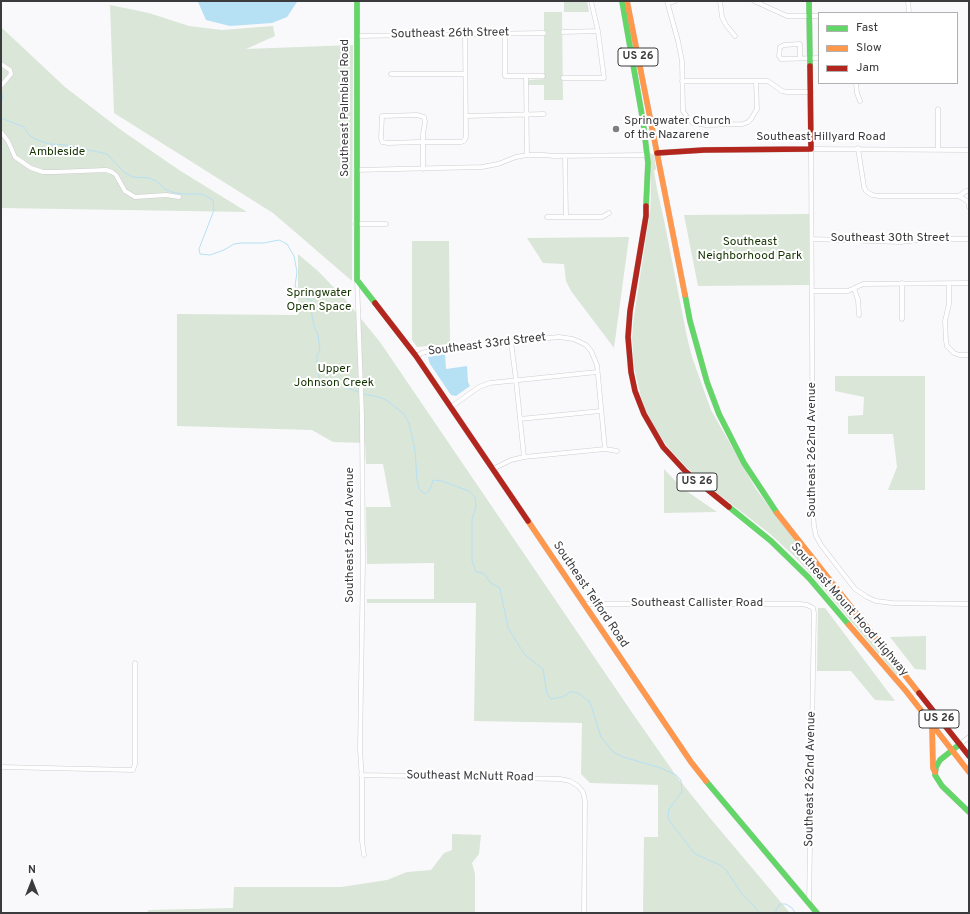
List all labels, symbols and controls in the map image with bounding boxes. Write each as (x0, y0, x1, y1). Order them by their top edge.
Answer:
legend (818, 12, 958, 84)
text: Fast (856, 20, 878, 36)
street label: Southeast 26th Street (391, 26, 509, 42)
street label: Southeast Palmblad Road (339, 39, 353, 177)
text: Slow (856, 40, 882, 56)
road number: US 26 (618, 48, 658, 66)
text: Jam (856, 60, 879, 76)
place label: Springwater Church of the Nazarene (624, 115, 731, 143)
marker: Springwater Church of the Nazarene (611, 124, 621, 134)
street label: Southeast Hillyard Road (756, 131, 886, 145)
park label: Ambleside (29, 146, 85, 160)
street label: Southeast 30th Street (831, 232, 949, 246)
park label: Southeast Neighborhood Park (698, 236, 802, 264)
park label: Springwater Open Space (286, 287, 352, 315)
street label: Southeast 33rd Street (427, 331, 547, 359)
park label: Upper Johnson Creek (294, 363, 374, 391)
street label: Southeast 262nd Avenue (806, 382, 820, 518)
street label: Southeast 252nd Avenue (344, 467, 358, 603)
road number: US 26 (677, 473, 717, 491)
street label: Southeast Telford Road (549, 539, 631, 651)
street label: Southeast Mount Hood Highway (787, 540, 911, 680)
street label: Southeast Callister Road (631, 597, 763, 611)
road number: US 26 (919, 710, 959, 728)
street label: Southeast 262nd Avenue (803, 711, 819, 847)
street label: Southeast McNutt Road (406, 769, 534, 785)
north arrow (12, 862, 52, 902)
text: N (28, 863, 36, 877)

